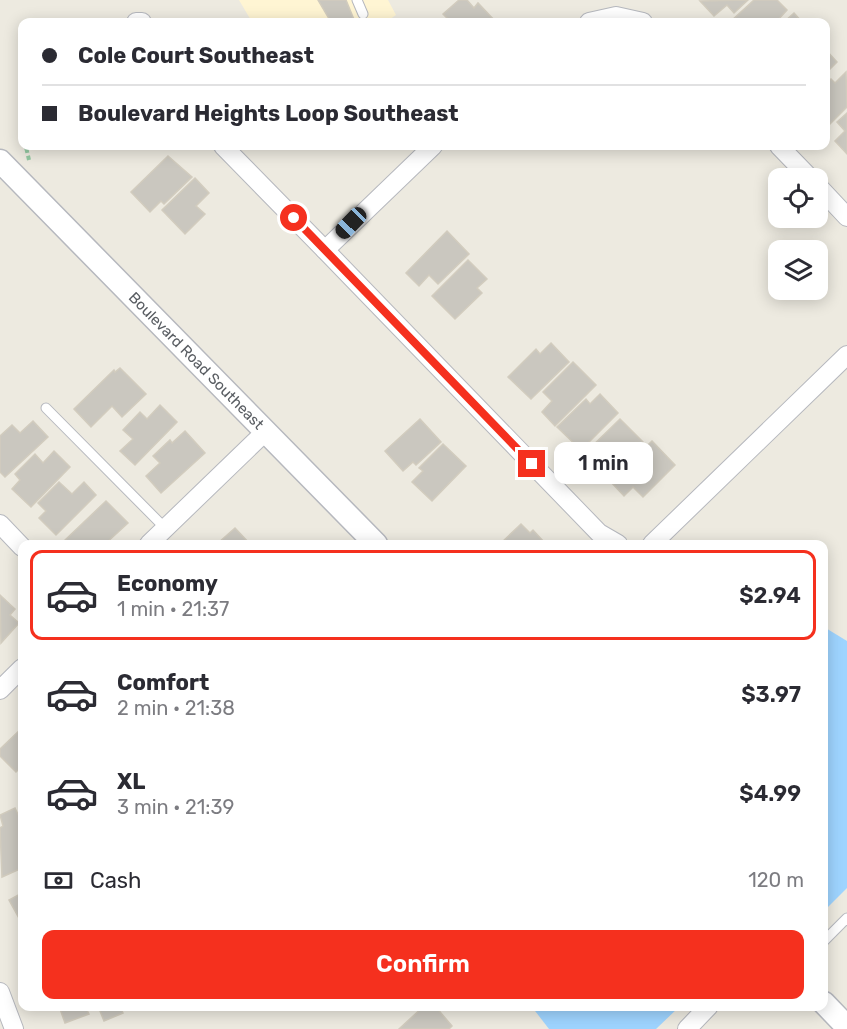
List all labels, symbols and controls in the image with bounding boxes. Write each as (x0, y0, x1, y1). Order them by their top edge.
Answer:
text: Cole Court Southeast (78, 42, 314, 69)
text: Boulevard Heights Loop Southeast (78, 100, 459, 127)
map controls (768, 168, 828, 300)
button: locate (768, 168, 828, 228)
route start (280, 204, 307, 231)
car (332, 204, 370, 242)
button: layers (768, 240, 828, 300)
street label: Boulevard Road Southeast (125, 288, 268, 433)
callout: 1 min (553, 443, 652, 485)
route end (518, 450, 545, 477)
text: 1 min (578, 451, 629, 475)
icon: car (45, 568, 99, 622)
text: Economy (117, 570, 218, 597)
text: $2.94 (739, 582, 801, 609)
text: 1 min · 21:37 (117, 597, 229, 621)
icon: car (45, 667, 99, 721)
text: Comfort (117, 669, 209, 696)
text: $3.97 (741, 681, 801, 708)
text: 2 min · 21:38 (117, 696, 235, 720)
icon: car (45, 766, 99, 820)
text: XL (117, 768, 145, 795)
text: $4.99 (739, 780, 801, 807)
text: 3 min · 21:39 (117, 795, 234, 819)
icon: cash (42, 864, 75, 897)
text: Cash (90, 867, 141, 894)
text: 120 m (748, 868, 804, 892)
button: Confirm (42, 930, 804, 999)

